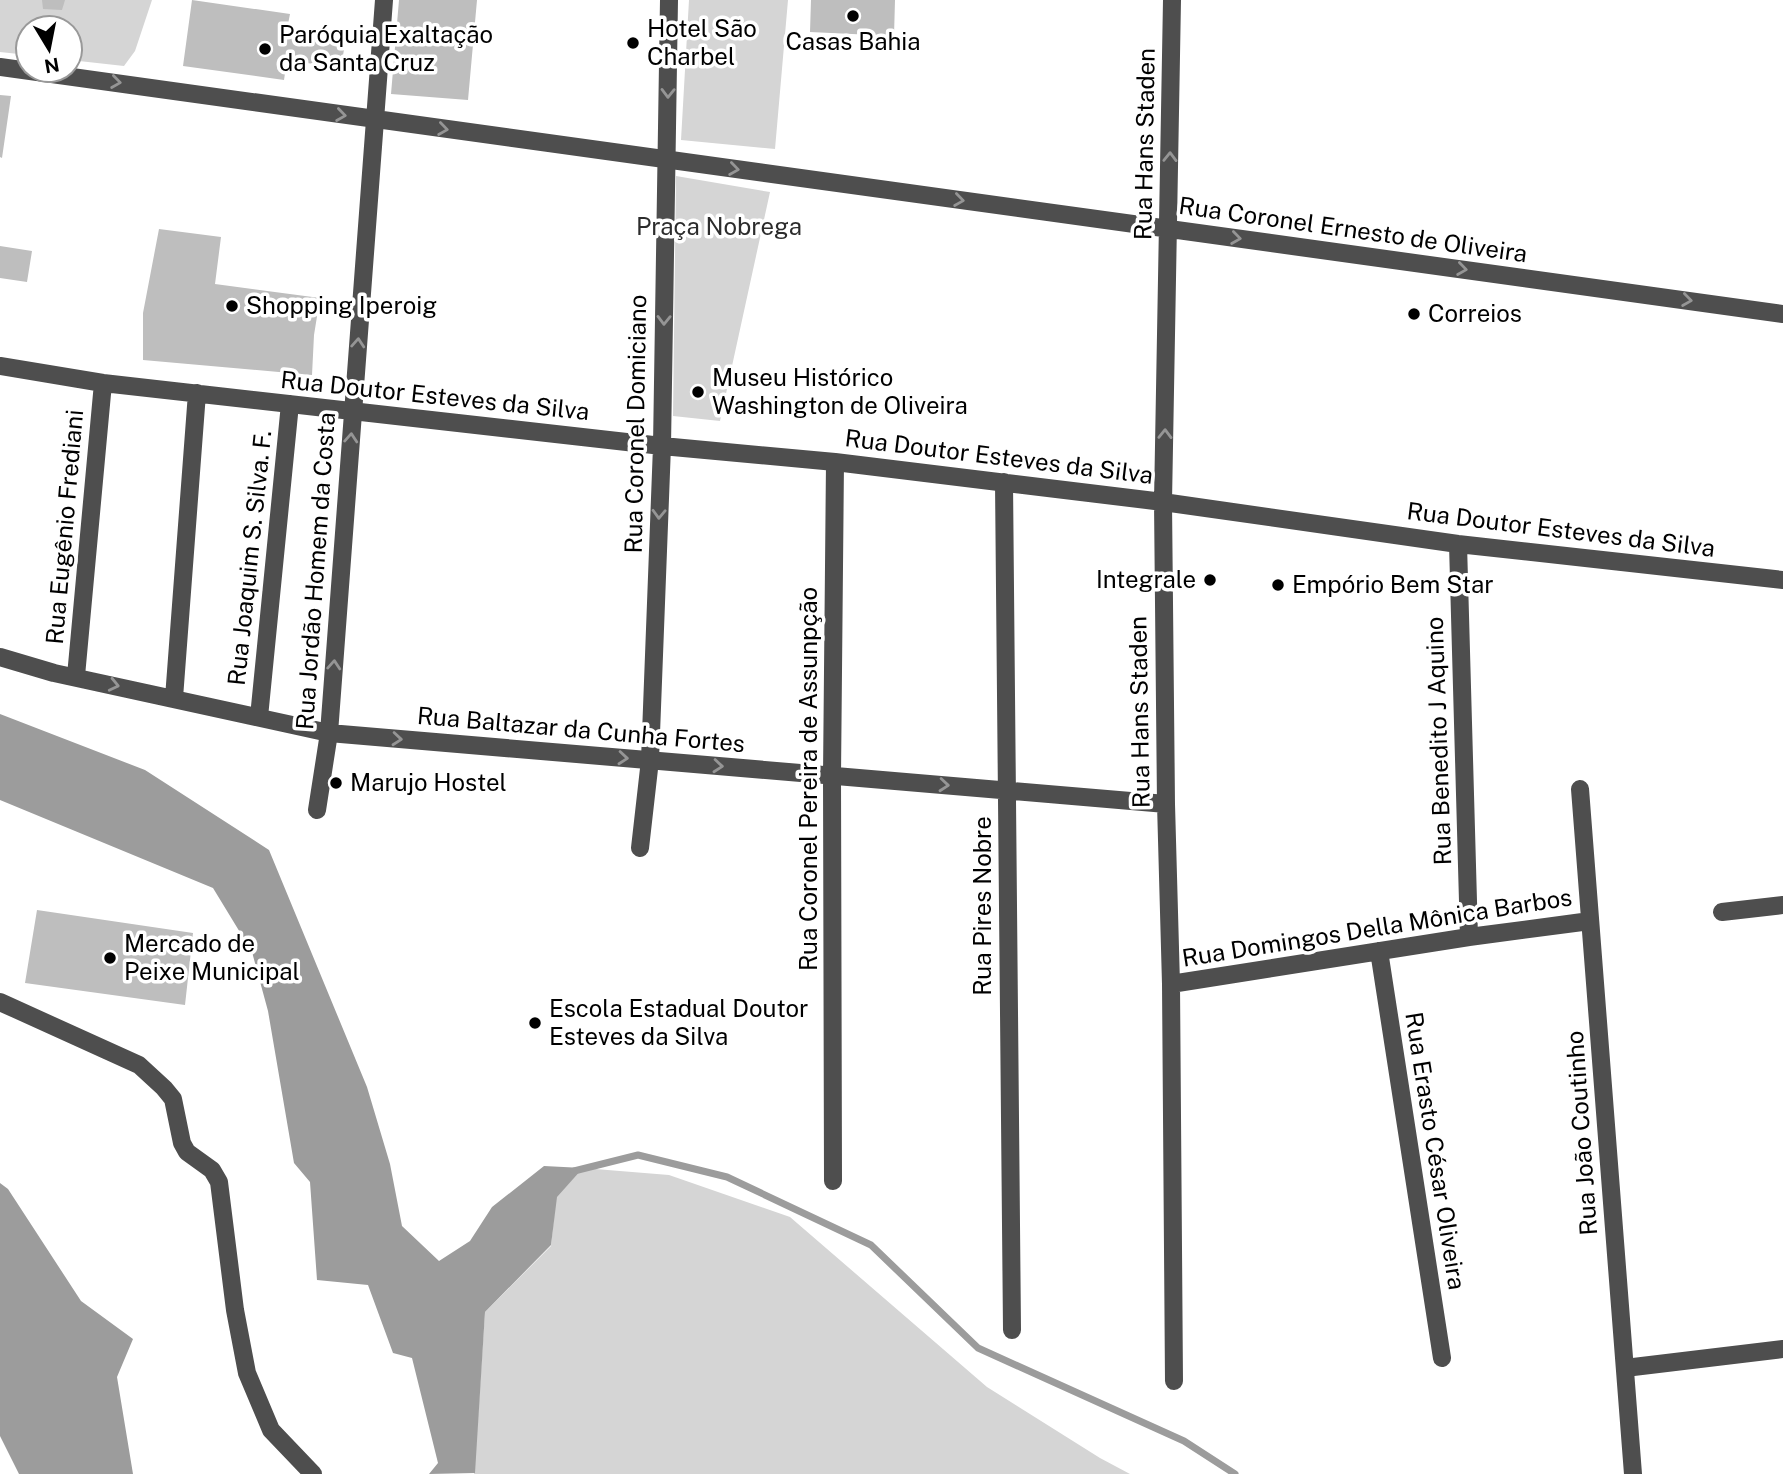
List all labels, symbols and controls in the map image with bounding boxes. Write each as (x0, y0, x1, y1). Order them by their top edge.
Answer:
marker: Casas Bahia (845, 8, 861, 24)
north arrow (14, 14, 84, 84)
place label: Hotel São Charbel (647, 14, 757, 70)
place label: Paróquia Exaltação da Santa Cruz (279, 20, 493, 76)
place label: Casas Bahia (785, 27, 921, 55)
marker: Hotel São Charbel (625, 35, 641, 51)
marker: Paróquia Exaltação da Santa Cruz (257, 41, 273, 57)
street label: Rua Hans Staden (1128, 48, 1160, 240)
text: N (43, 54, 61, 78)
one-way arrow (110, 75, 122, 90)
one-way arrow (660, 87, 675, 98)
one-way arrow (336, 107, 347, 122)
one-way arrow (437, 122, 449, 137)
one-way arrow (1162, 151, 1177, 162)
one-way arrow (728, 161, 740, 176)
street label: Rua Coronel Ernesto de Oliveira (1177, 191, 1529, 267)
one-way arrow (954, 193, 965, 208)
park label: Praça Nobrega (636, 212, 802, 240)
one-way arrow (1230, 231, 1242, 246)
one-way arrow (1456, 262, 1467, 277)
place label: Shopping Iperoig (246, 291, 437, 319)
one-way arrow (1681, 293, 1693, 308)
street label: Rua Coronel Domiciano (619, 294, 651, 554)
marker: Shopping Iperoig (224, 298, 240, 314)
place label: Correios (1428, 299, 1522, 327)
marker: Correios (1406, 306, 1422, 322)
one-way arrow (656, 315, 672, 326)
one-way arrow (350, 337, 365, 348)
place label: Museu Histórico Washington de Oliveira (712, 363, 968, 419)
street label: Rua Doutor Esteves da Silva (279, 365, 591, 425)
marker: Museu Histórico Washington de Oliveira (690, 384, 706, 400)
street label: Rua Eugênio Frediani (40, 408, 88, 645)
street label: Rua Jordão Homem da Costa (290, 411, 340, 731)
street label: Rua Doutor Esteves da Silva (843, 423, 1155, 489)
one-way arrow (1157, 428, 1172, 439)
street label: Rua Joaquim S. Silva. F. (222, 429, 276, 687)
one-way arrow (343, 432, 358, 443)
street label: Rua Doutor Esteves da Silva (1405, 496, 1717, 562)
one-way arrow (652, 509, 667, 520)
place label: Integrale (1096, 565, 1196, 593)
place label: Empório Bem Star (1292, 570, 1494, 598)
marker: Integrale (1202, 572, 1218, 588)
marker: Empório Bem Star (1270, 577, 1286, 593)
street label: Rua Coronel Pereira de Assunpção (794, 587, 822, 971)
street label: Rua Hans Staden (1123, 616, 1155, 808)
street label: Rua Benedito J Aquino (1420, 616, 1456, 866)
one-way arrow (326, 659, 341, 670)
one-way arrow (108, 676, 120, 691)
street label: Rua Baltazar da Cunha Fortes (416, 701, 746, 757)
one-way arrow (392, 731, 403, 746)
one-way arrow (618, 750, 629, 765)
one-way arrow (713, 758, 724, 773)
place label: Marujo Hostel (350, 768, 507, 796)
marker: Marujo Hostel (328, 775, 344, 791)
one-way arrow (939, 777, 950, 792)
street label: Rua Pires Nobre (968, 816, 996, 996)
street label: Rua Domingos Della Mônica Barbos (1180, 882, 1574, 972)
place label: Mercado de Peixe Municipal (124, 929, 300, 985)
marker: Mercado de Peixe Municipal (102, 950, 118, 966)
place label: Escola Estadual Doutor Esteves da Silva (549, 994, 808, 1050)
street label: Rua Erasto César Oliveira (1400, 1010, 1472, 1292)
marker: Escola Estadual Doutor Esteves da Silva (527, 1015, 543, 1031)
street label: Rua João Coutinho (1560, 1030, 1602, 1236)

